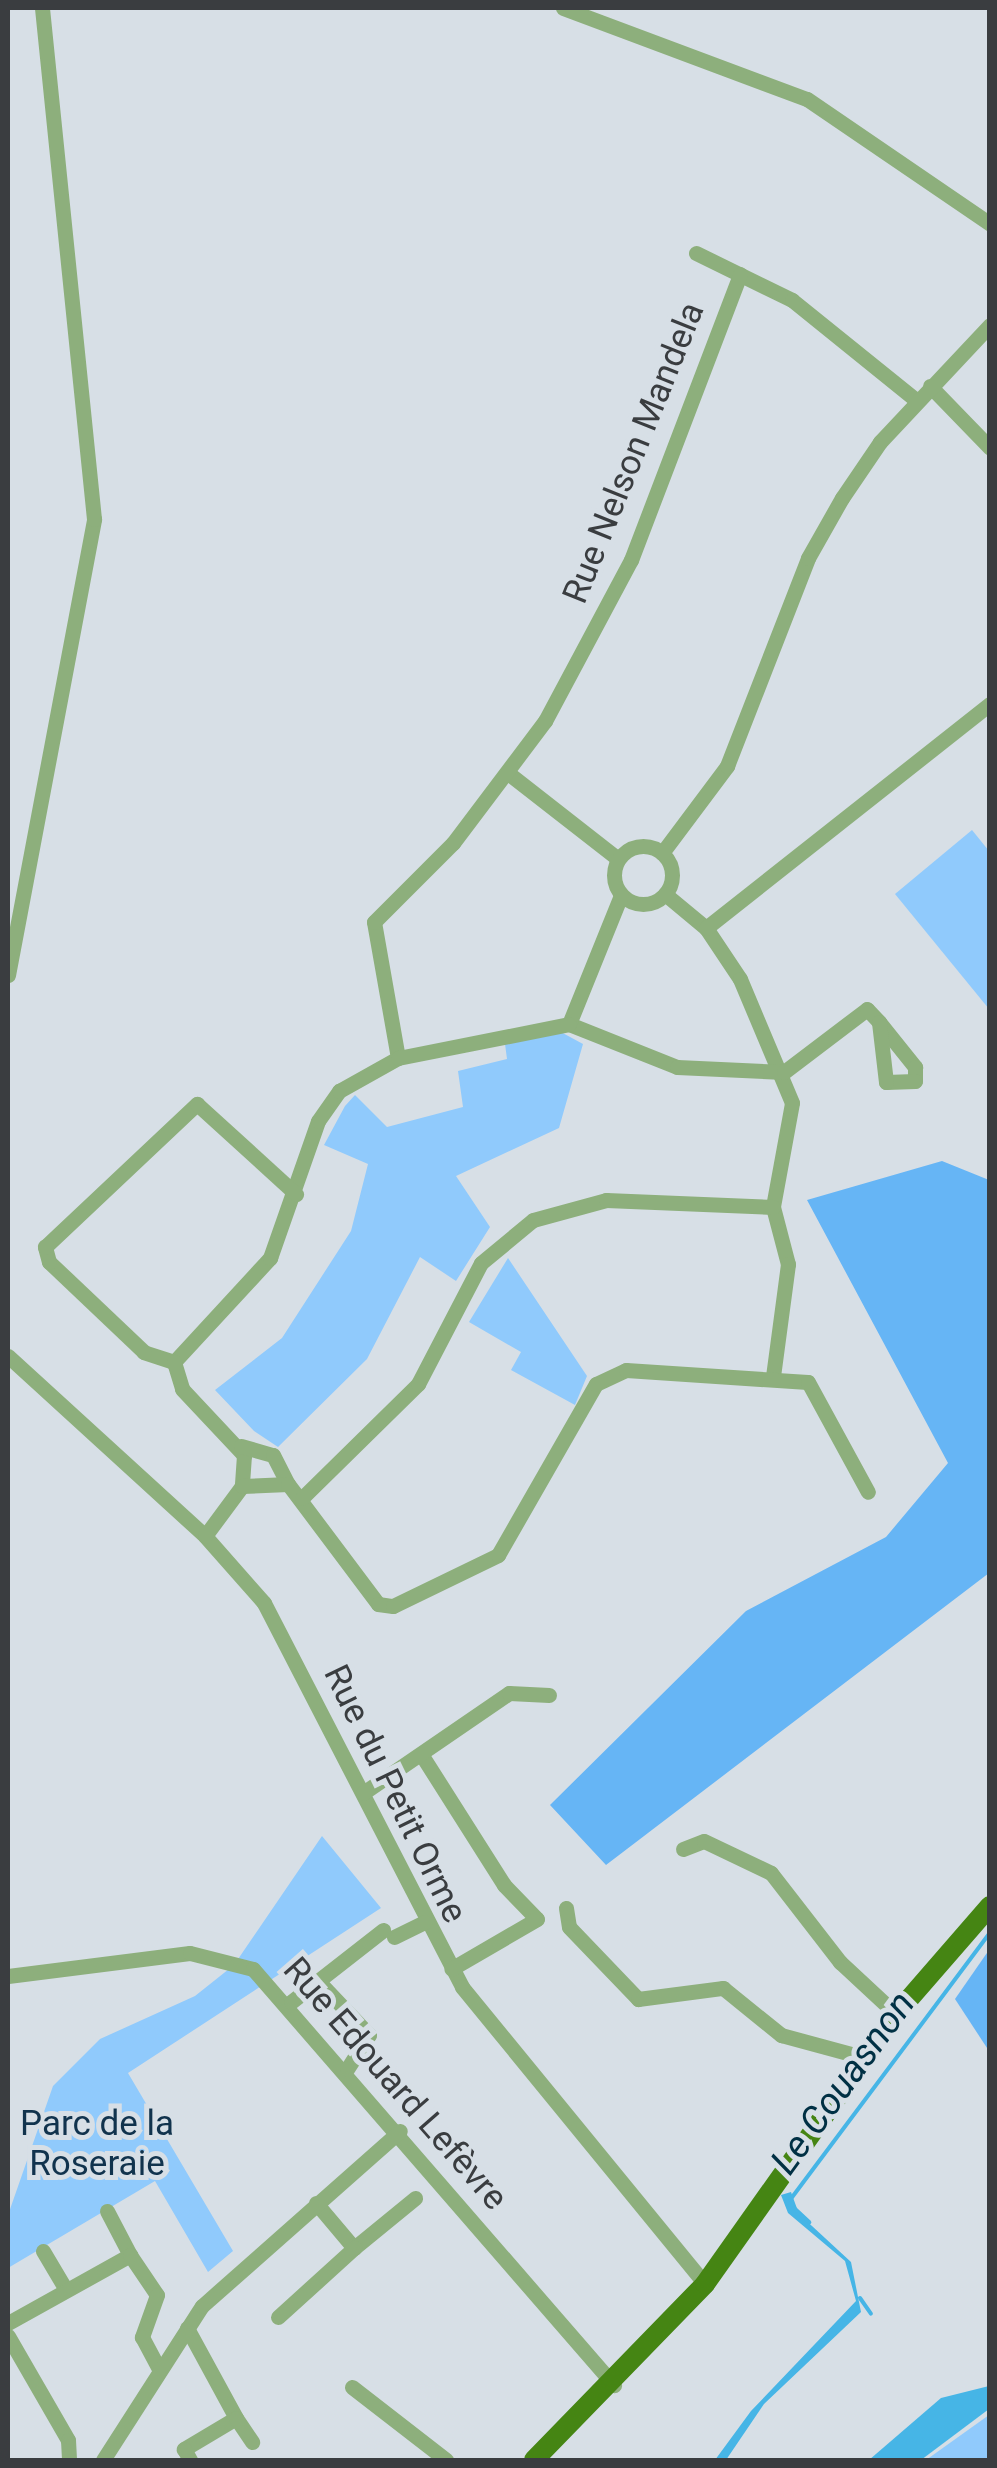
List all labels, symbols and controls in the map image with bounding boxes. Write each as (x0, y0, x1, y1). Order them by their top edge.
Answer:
street label: Rue Nelson Mandela (554, 296, 714, 610)
street label: Rue du Petit Orme (314, 1658, 476, 1930)
street label: Rue Edouard Lefèvre (274, 1949, 516, 2219)
water label: Le Couasnon (761, 1983, 925, 2183)
park label: Parc de la Roseraie (20, 2103, 174, 2185)

